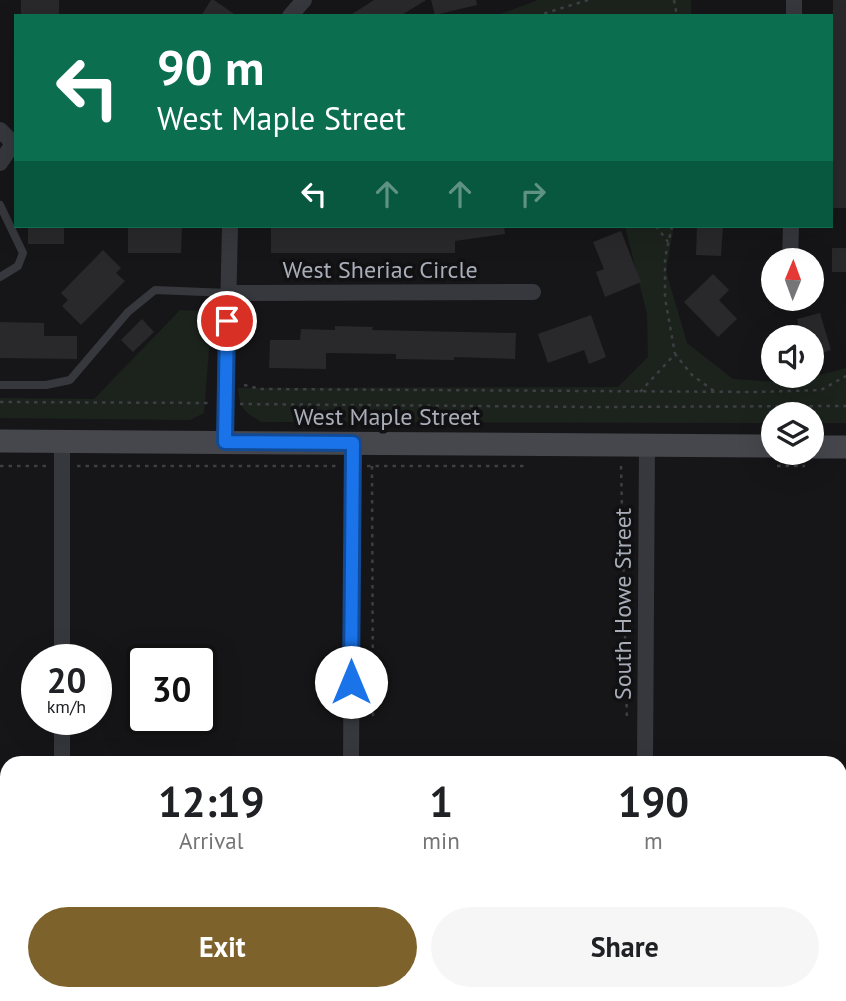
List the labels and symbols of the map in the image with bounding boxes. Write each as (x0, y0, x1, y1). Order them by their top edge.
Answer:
north arrow (761, 248, 824, 312)
street label: West Sheriac Circle (282, 254, 478, 285)
pin (197, 291, 257, 351)
street label: West Maple Street (294, 401, 480, 432)
street label: South Howe Street (607, 508, 638, 700)
speed limit sign: 30 (126, 644, 217, 735)
position arrow (314, 645, 388, 719)

